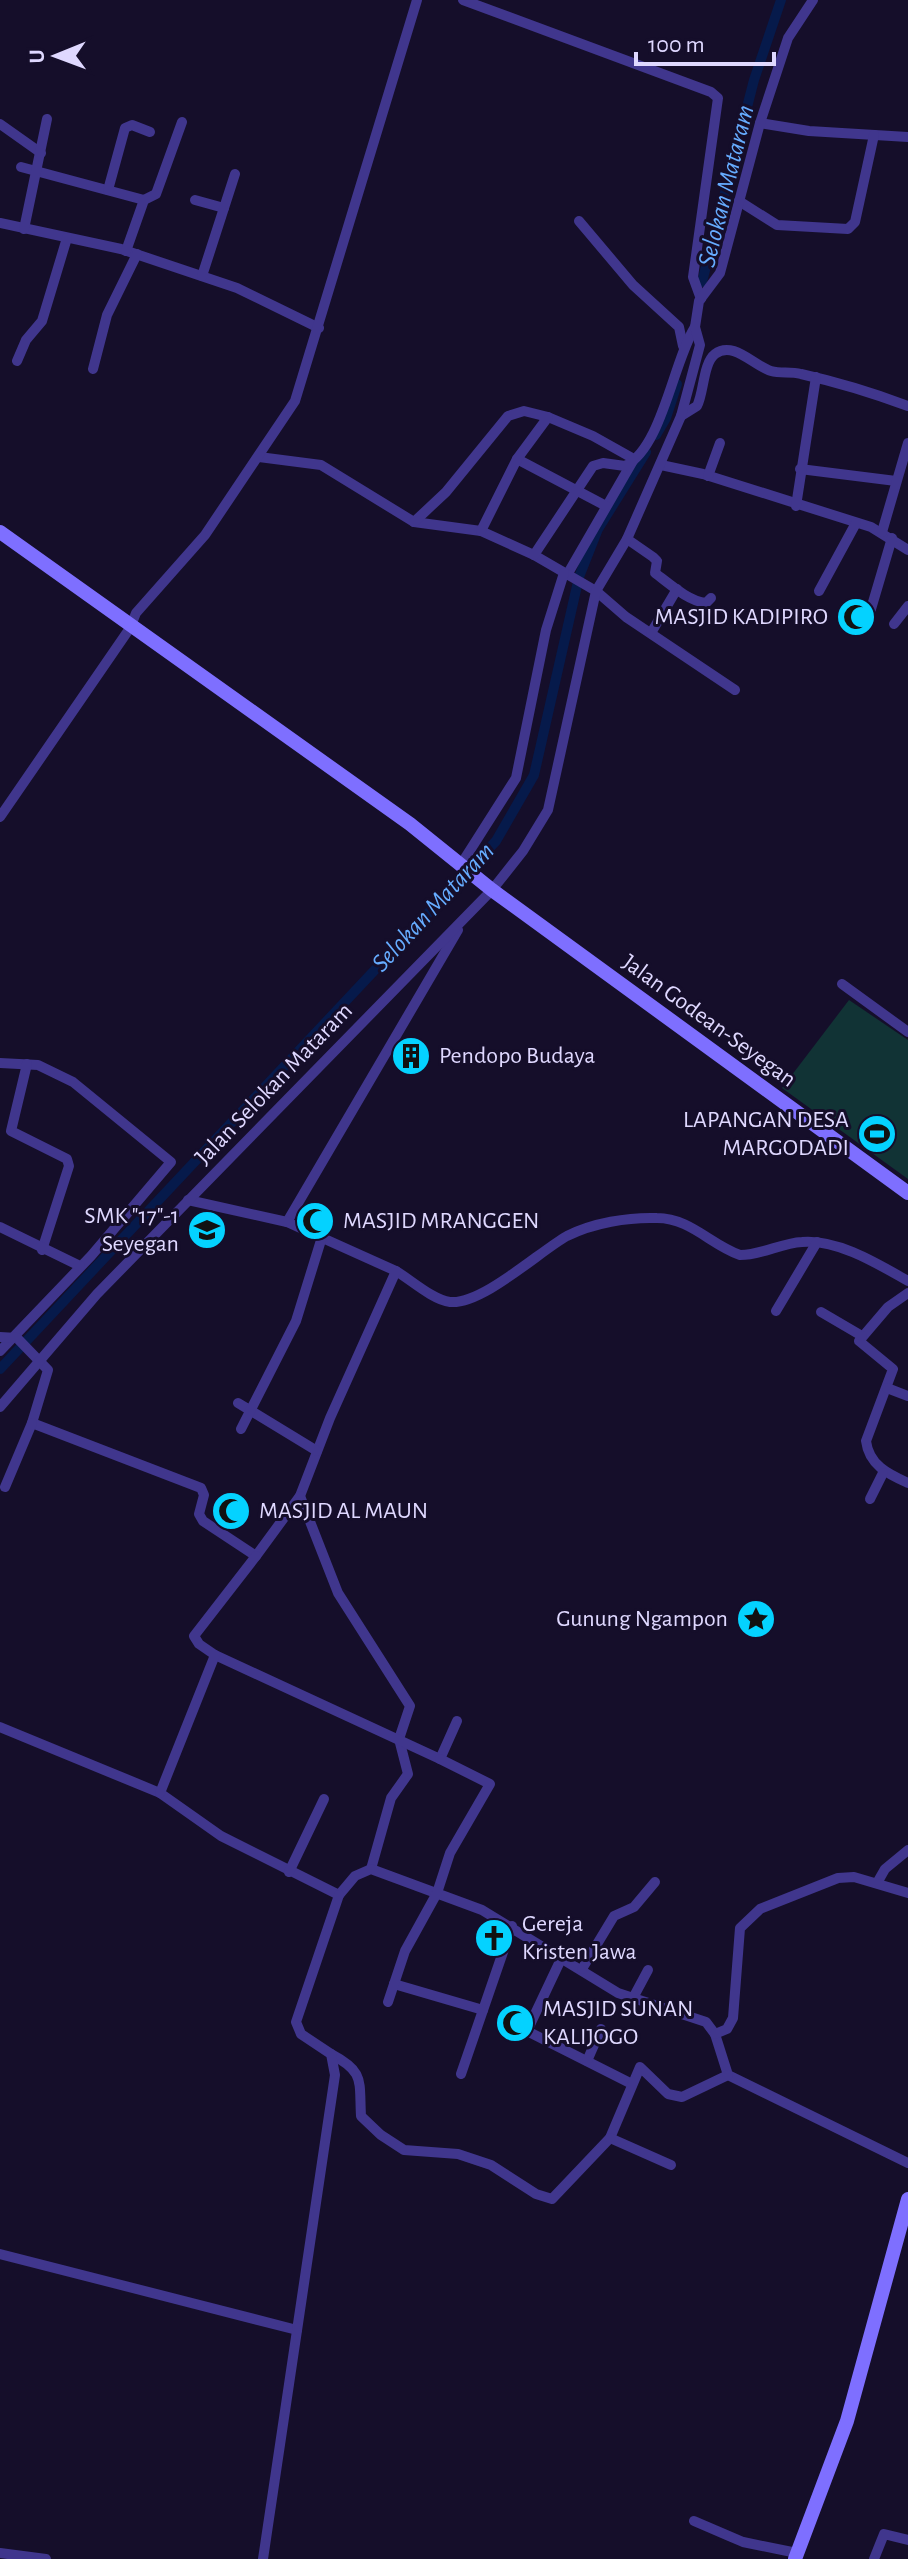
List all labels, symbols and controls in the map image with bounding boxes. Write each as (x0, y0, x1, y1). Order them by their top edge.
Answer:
north arrow (16, 16, 96, 96)
scale bar (636, 16, 774, 66)
text: 100 m (648, 33, 705, 57)
text: U (26, 49, 48, 64)
water label: Selokan Mataram (693, 102, 759, 270)
mosque icon: MASJID KADIPIRO (835, 596, 877, 638)
place label: MASJID KADIPIRO (654, 605, 828, 629)
water label: Selokan Mataram (367, 837, 499, 977)
street label: Jalan Godean-Seyegan (618, 950, 800, 1092)
street label: Jalan Selokan Mataram (191, 999, 357, 1169)
building icon: Pendopo Budaya (390, 1035, 432, 1077)
place label: Pendopo Budaya (439, 1044, 595, 1068)
place label: LAPANGAN DESA MARGODADI (683, 1108, 849, 1160)
sports icon: LAPANGAN DESA MARGODADI (856, 1113, 898, 1155)
mosque icon: MASJID MRANGGEN (294, 1200, 336, 1242)
place label: SMK "17"-1 Seyegan (84, 1204, 179, 1256)
school or university icon: SMK "17"-1 Seyegan (186, 1209, 228, 1251)
place label: MASJID MRANGGEN (343, 1209, 539, 1233)
mosque icon: MASJID AL MAUN (210, 1490, 252, 1532)
place label: MASJID AL MAUN (259, 1499, 428, 1523)
place icon: Gunung Ngampon (735, 1598, 777, 1640)
place label: Gunung Ngampon (556, 1607, 728, 1631)
place label: Gereja Kristen Jawa (522, 1912, 637, 1964)
church icon: Gereja Kristen Jawa (473, 1917, 515, 1959)
place label: MASJID SUNAN KALIJOGO (543, 1997, 693, 2049)
mosque icon: MASJID SUNAN KALIJOGO (494, 2002, 536, 2044)

